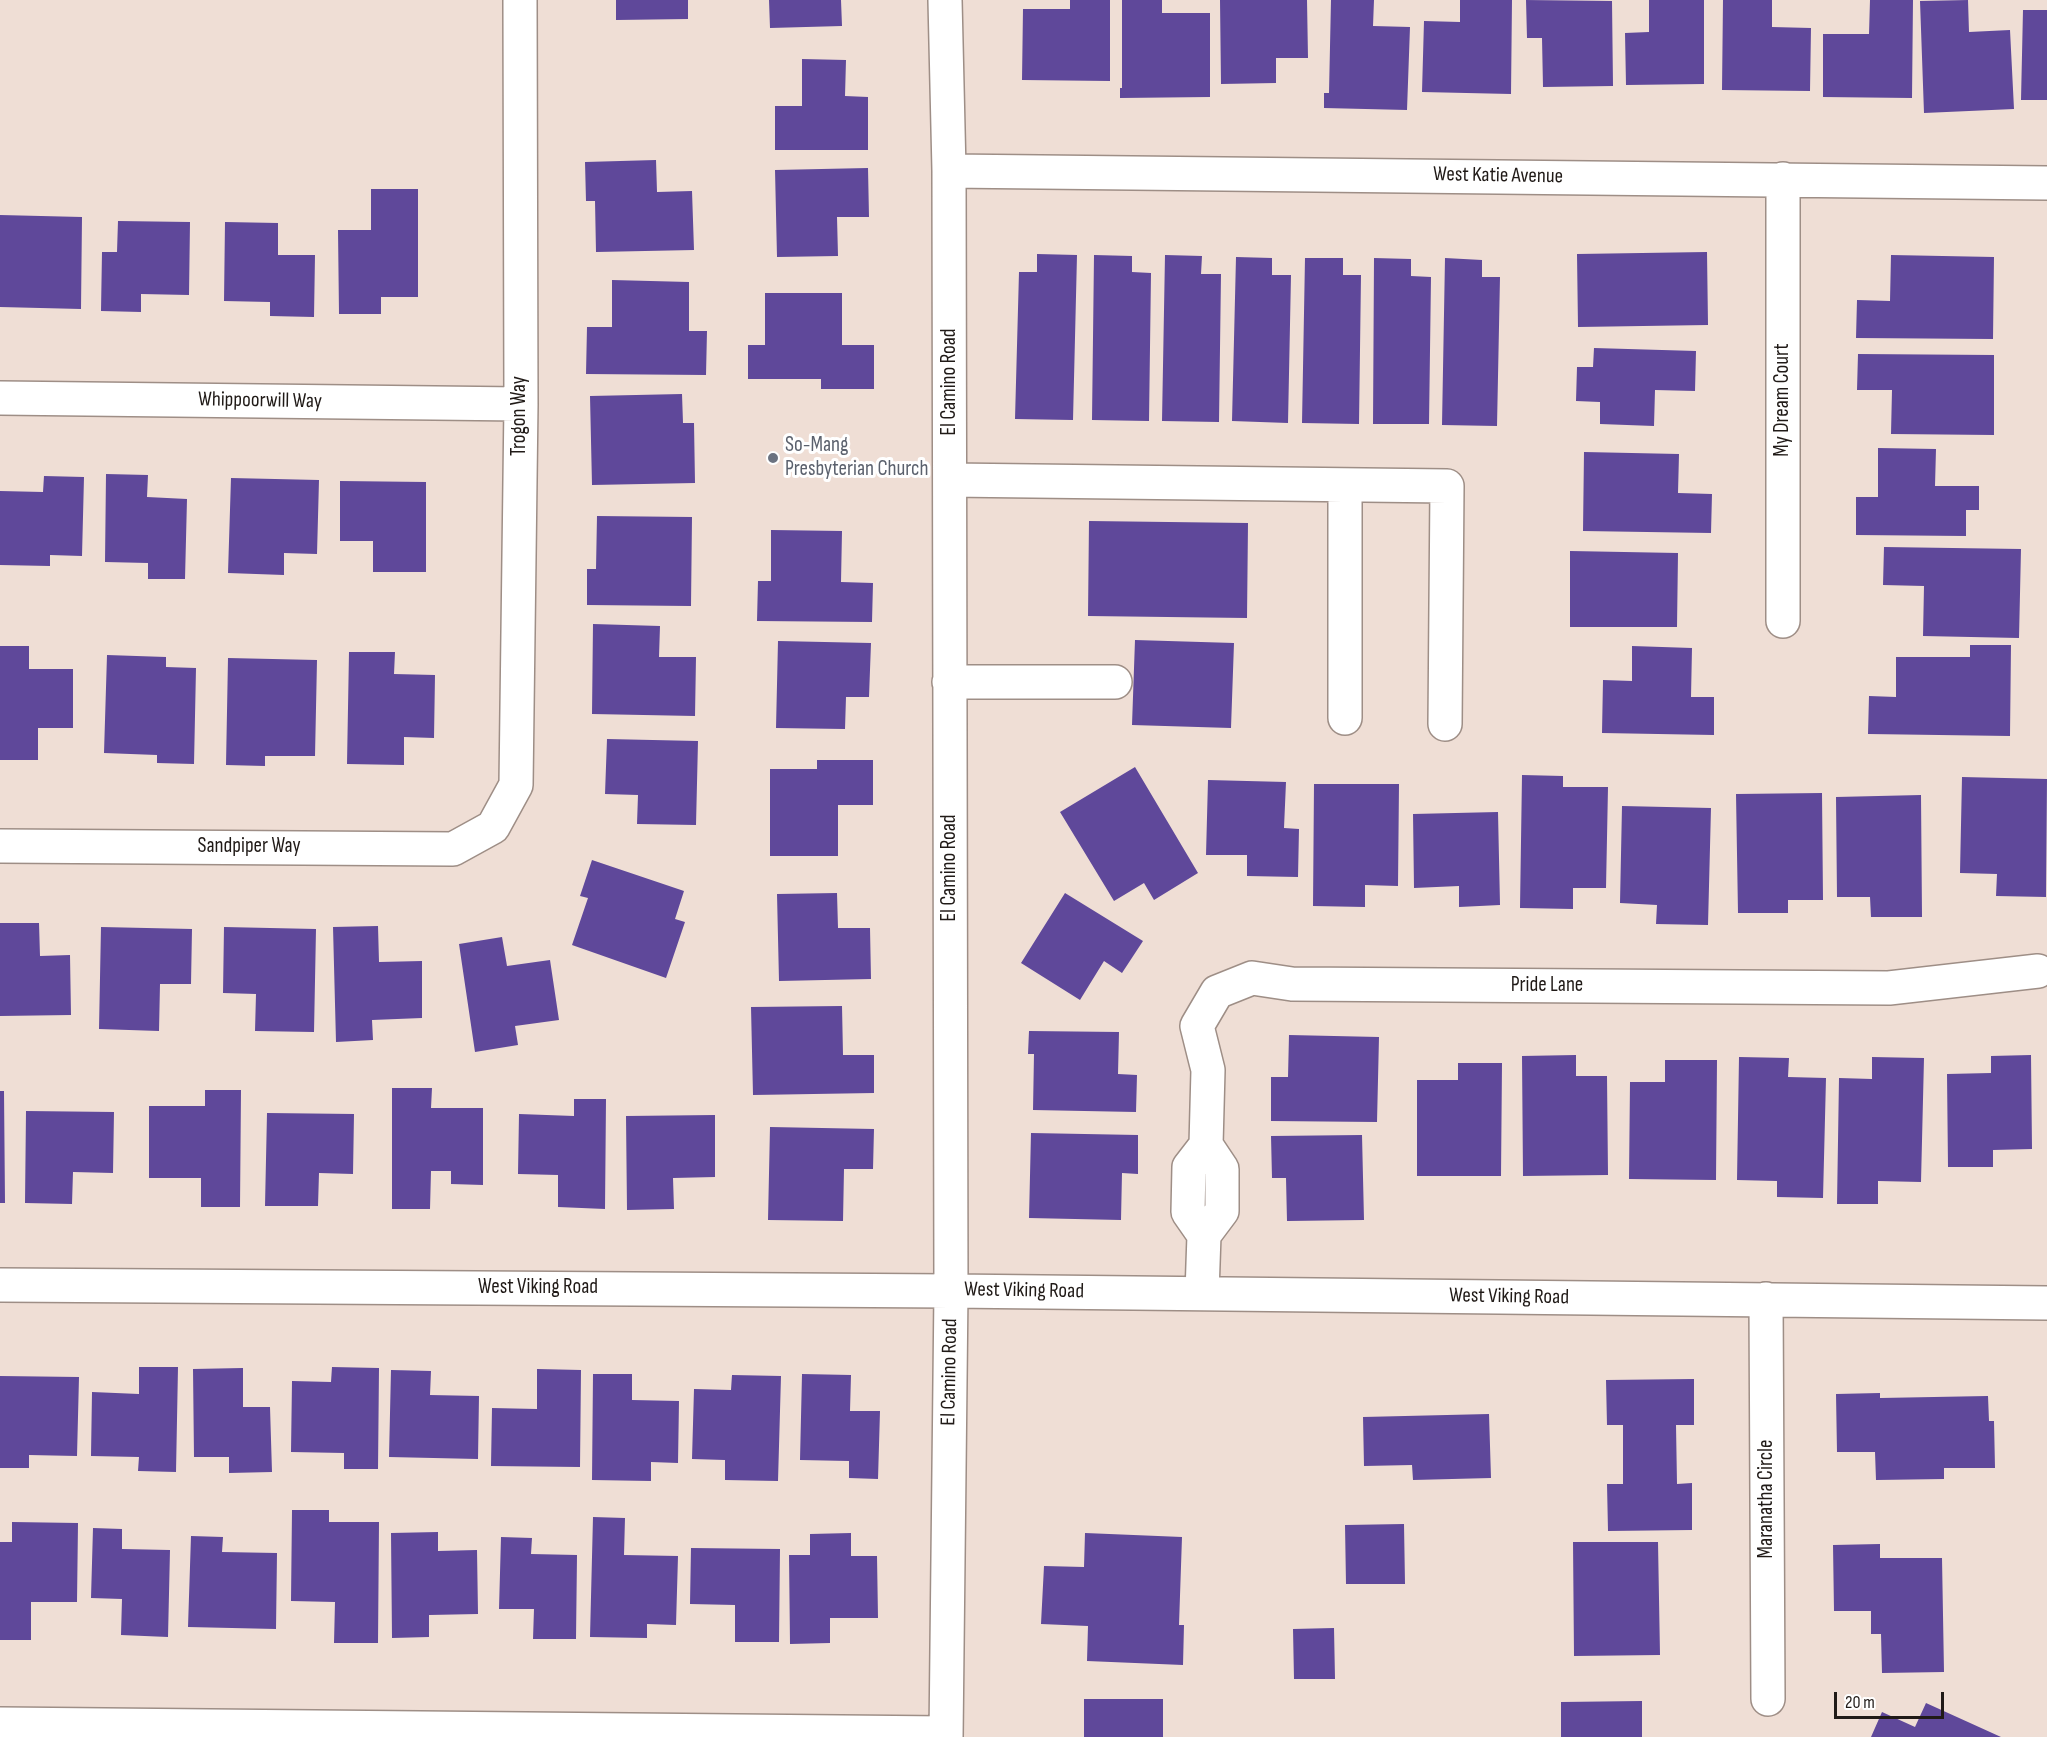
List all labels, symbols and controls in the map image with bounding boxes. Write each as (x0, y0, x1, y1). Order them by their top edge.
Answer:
street label: West Katie Avenue (1433, 162, 1563, 190)
street label: El Camino Road (937, 328, 963, 436)
street label: My Dream Court (1770, 343, 1796, 457)
street label: Trogon Way (507, 376, 533, 456)
street label: Whippoorwill Way (198, 387, 322, 415)
place label: So-Mang Presbyterian Church (785, 433, 928, 483)
marker: So-Mang Presbyterian Church (766, 451, 780, 465)
street label: El Camino Road (937, 814, 963, 922)
street label: Sandpiper Way (197, 834, 301, 860)
street label: Pride Lane (1511, 973, 1583, 999)
street label: West Viking Road (478, 1275, 598, 1301)
street label: West Viking Road (964, 1277, 1084, 1305)
street label: West Viking Road (1449, 1283, 1569, 1311)
street label: El Camino Road (936, 1318, 964, 1426)
street label: Maranatha Circle (1754, 1440, 1780, 1558)
scale bar (1837, 1680, 1946, 1718)
text: 20 m (1845, 1692, 1875, 1713)

